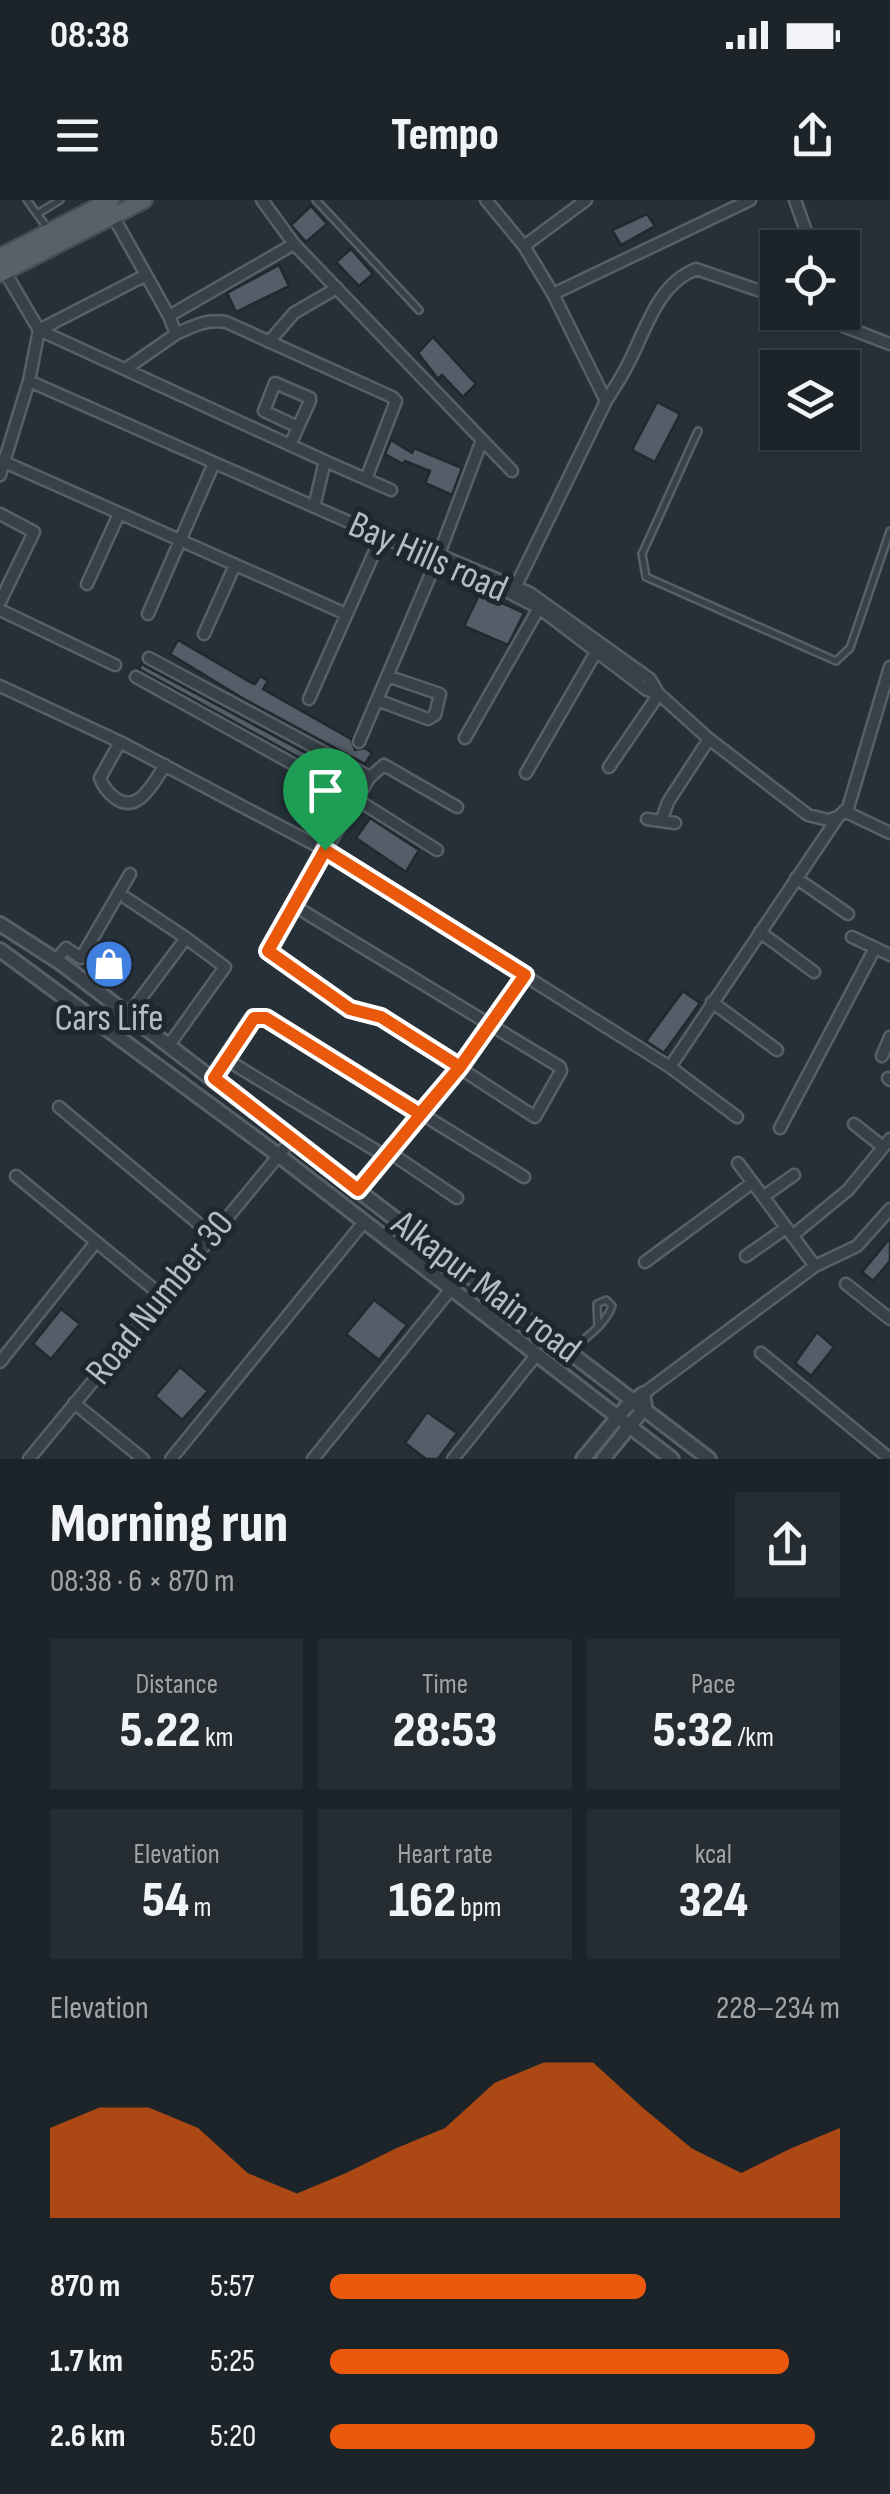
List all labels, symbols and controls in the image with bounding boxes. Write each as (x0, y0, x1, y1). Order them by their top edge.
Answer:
text: 08:38 (50, 13, 129, 58)
icon: menu (50, 108, 105, 163)
text: Tempo (391, 108, 499, 163)
icon: share (785, 108, 840, 163)
map controls (760, 230, 860, 450)
button: locate (760, 230, 860, 330)
button: layers (760, 350, 860, 450)
street label: Bay Hills road (342, 502, 514, 612)
pin (283, 748, 368, 851)
icon: arrive (298, 763, 353, 818)
shop icon: Cars Life (83, 938, 135, 990)
place label: Cars Life (55, 996, 163, 1041)
street label: Alkapur Main road (382, 1201, 589, 1373)
street label: Road Number 30 (76, 1202, 244, 1394)
text: Morning run (50, 1491, 288, 1558)
button: share (735, 1492, 840, 1597)
text: 08:38 · 6 × 870 m (50, 1562, 235, 1601)
text: Distance (135, 1668, 218, 1701)
text: Time (422, 1668, 468, 1701)
text: Pace (691, 1668, 736, 1701)
text: 5.22 (120, 1701, 200, 1761)
text: 28:53 (393, 1701, 497, 1761)
text: 5:32 (653, 1701, 733, 1761)
text: km (200, 1721, 234, 1754)
text: /km (733, 1721, 774, 1754)
text: Elevation (133, 1838, 220, 1871)
text: Heart rate (397, 1838, 493, 1871)
text: kcal (695, 1838, 732, 1871)
text: 54 (142, 1871, 189, 1931)
text: 162 (388, 1871, 456, 1931)
text: 324 (678, 1871, 748, 1931)
text: m (189, 1891, 211, 1924)
text: bpm (456, 1891, 502, 1924)
text: Elevation (50, 1989, 149, 2028)
text: 228–234 m (716, 1989, 840, 2028)
text: 870 m (50, 2267, 120, 2306)
text: 5:57 (210, 2267, 254, 2306)
text: 1.7 km (50, 2342, 123, 2381)
text: 5:25 (210, 2342, 255, 2381)
text: 2.6 km (50, 2417, 125, 2456)
text: 5:20 (210, 2417, 256, 2456)

